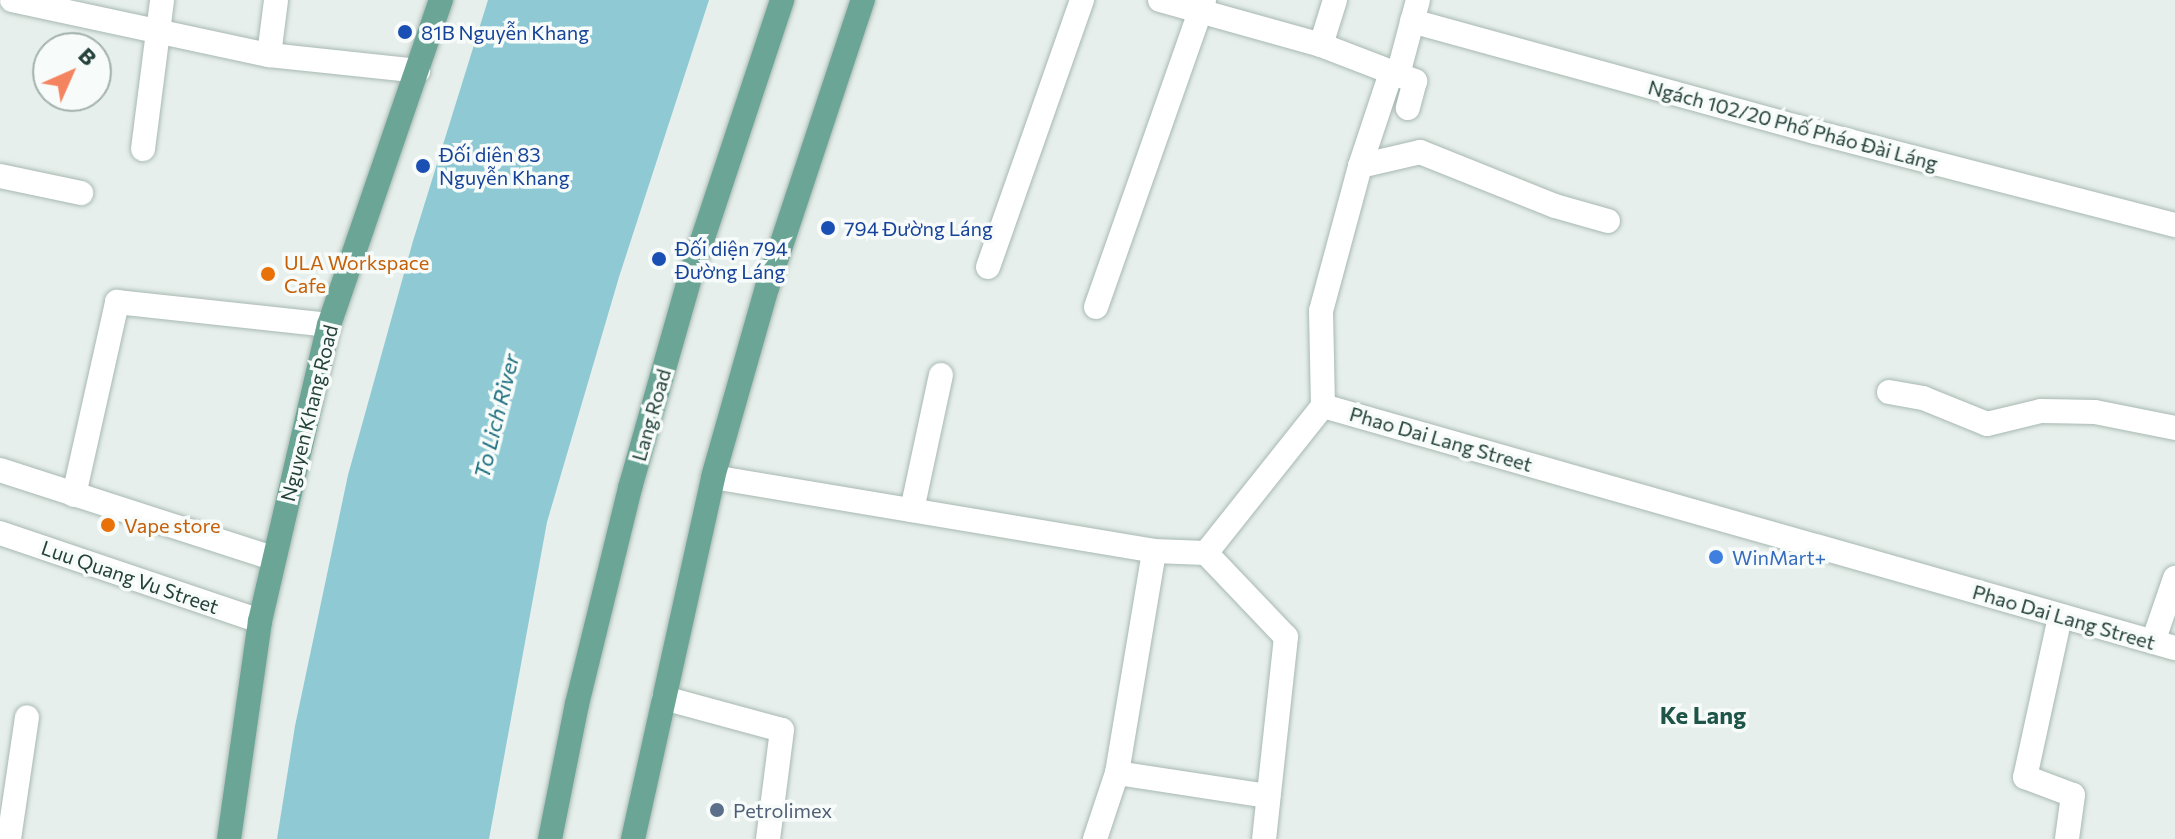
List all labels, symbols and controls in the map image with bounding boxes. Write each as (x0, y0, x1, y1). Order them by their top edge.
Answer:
place label: 81B Nguyễn Khang (421, 20, 589, 44)
marker: 81B Nguyễn Khang (396, 23, 414, 41)
north arrow (32, 32, 112, 112)
text: B (73, 41, 103, 71)
street label: Ngách 102/20 Phố Pháo Đài Láng (1646, 75, 1940, 175)
place label: Đối diện 83 Nguyễn Khang (439, 142, 570, 189)
marker: Đối diện 83 Nguyễn Khang (414, 157, 432, 175)
place label: 794 Đường Láng (844, 216, 993, 240)
marker: 794 Đường Láng (819, 219, 837, 237)
place label: Đối diện 794 Đường Láng (675, 236, 788, 283)
place label: ULA Workspace Cafe (284, 250, 429, 297)
marker: Đối diện 794 Đường Láng (650, 250, 668, 268)
marker: ULA Workspace Cafe (259, 265, 277, 283)
street label: Nguyen Khang Road (275, 322, 343, 504)
water label: To Lich River (468, 351, 524, 481)
street label: Lang Road (626, 366, 676, 464)
street label: Phao Dai Lang Street (1347, 401, 1535, 477)
place label: Vape store (124, 513, 221, 537)
marker: Vape store (99, 516, 117, 534)
street label: Luu Quang Vu Street (38, 535, 222, 619)
place label: WinMart+ (1732, 545, 1826, 569)
marker: WinMart+ (1707, 548, 1725, 566)
street label: Phao Dai Lang Street (1970, 579, 2158, 655)
district label: Ke Lang (1660, 701, 1746, 729)
place label: Petrolimex (733, 798, 832, 822)
marker: Petrolimex (708, 801, 726, 819)

